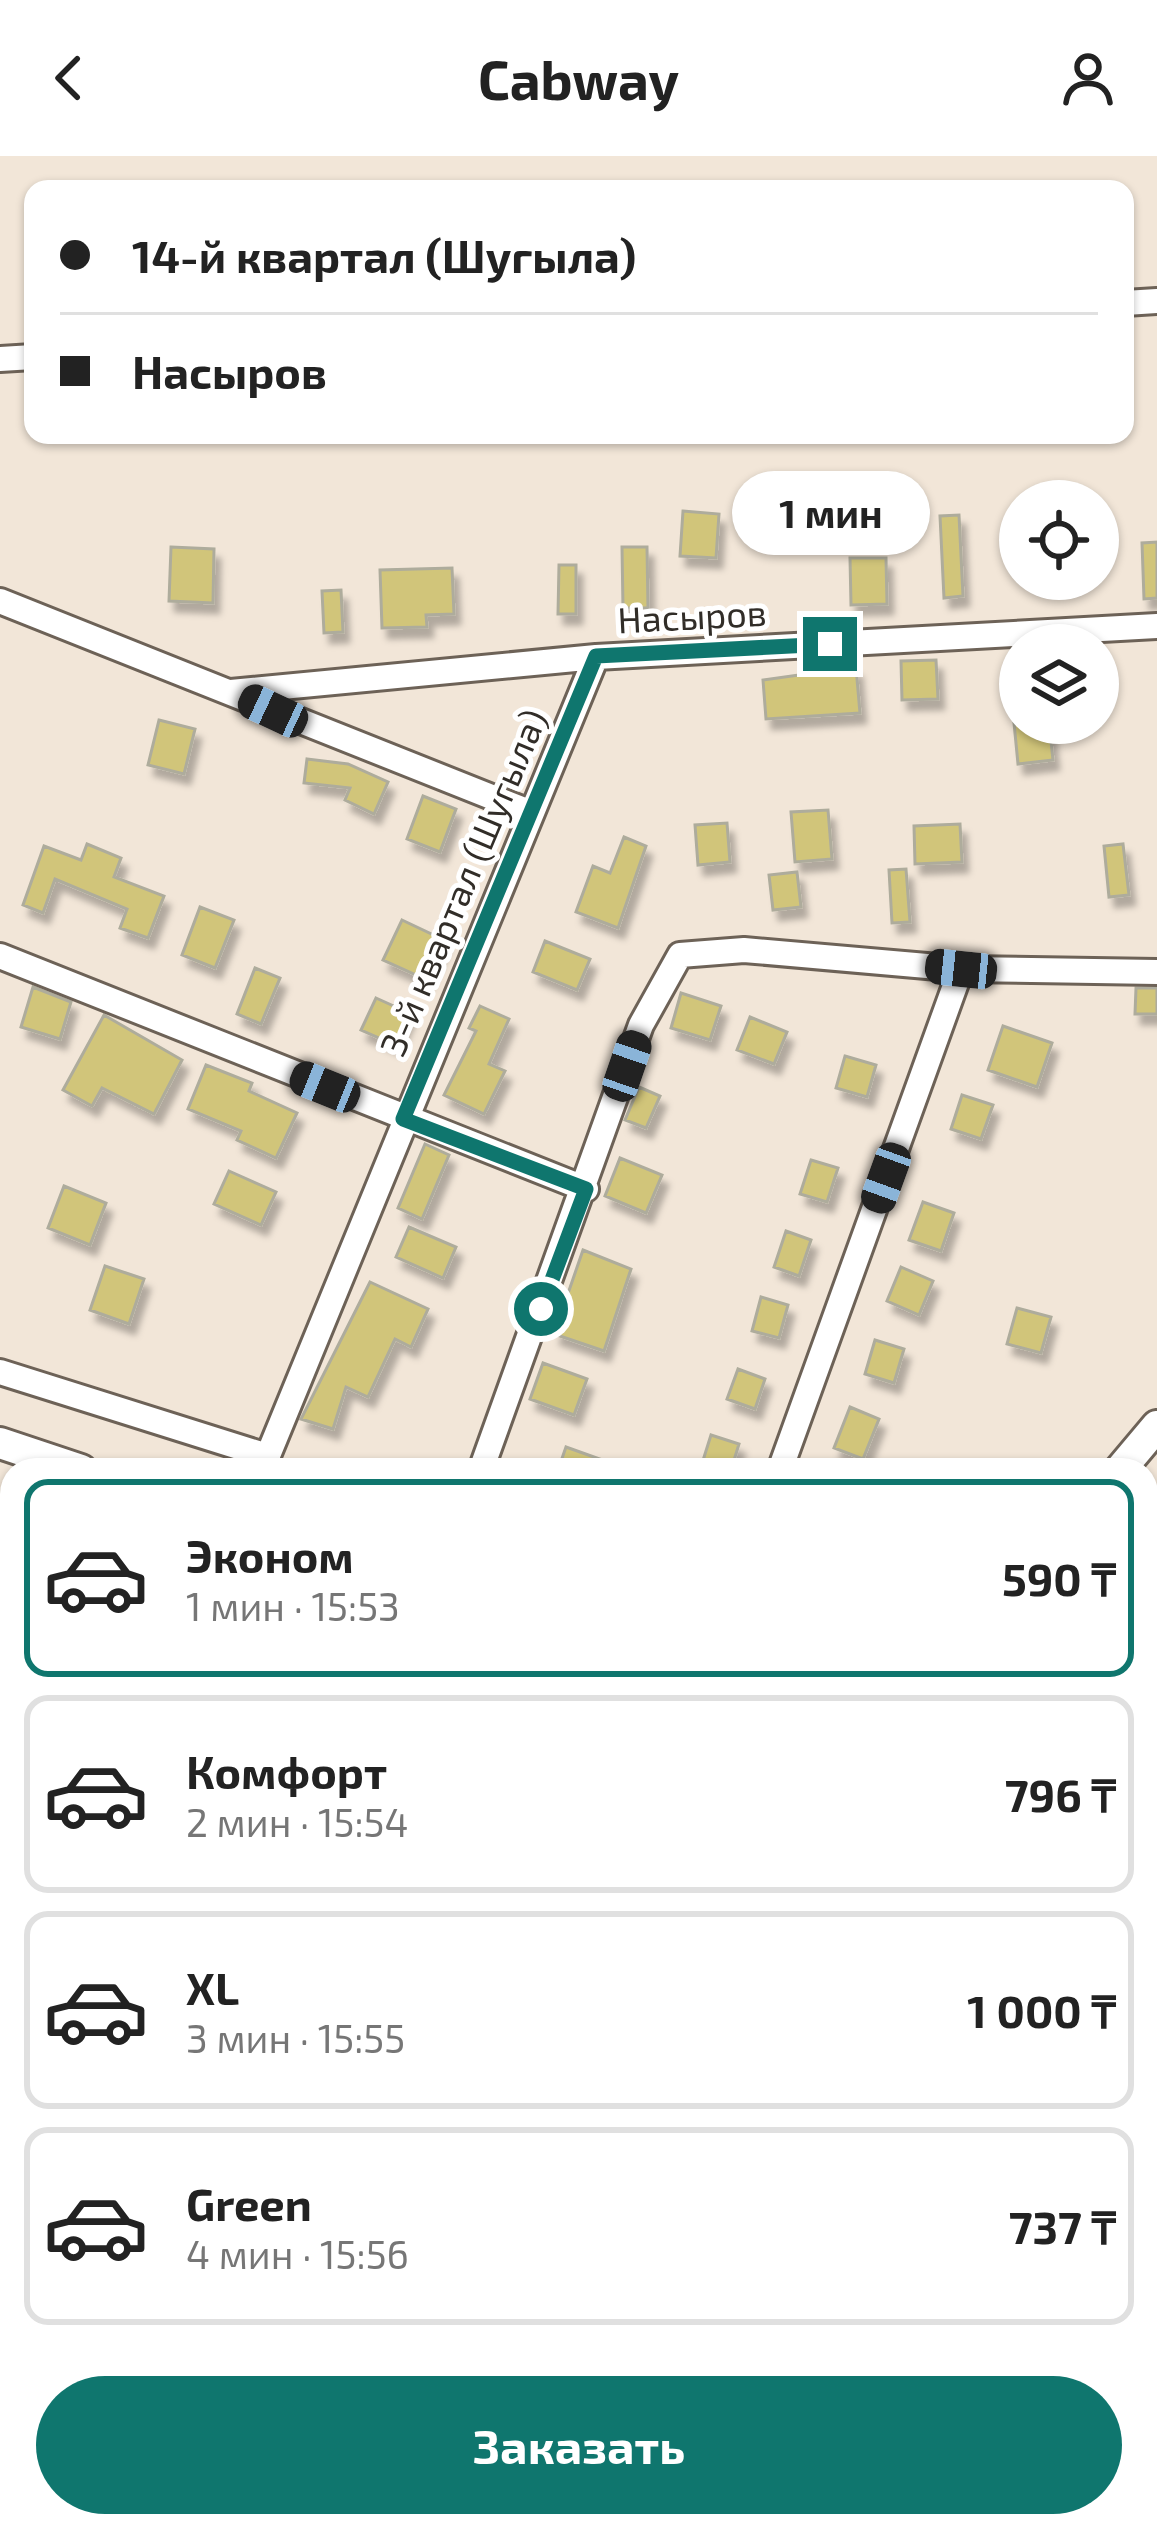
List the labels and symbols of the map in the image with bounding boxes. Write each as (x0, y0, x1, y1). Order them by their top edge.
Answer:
callout: 1 мин (731, 470, 929, 554)
street label: Насыров (616, 590, 768, 640)
route end (803, 617, 857, 671)
car (233, 679, 313, 743)
street label: 3-й квартал (Шугыла) (369, 702, 555, 1062)
car (923, 947, 999, 991)
car (598, 1026, 656, 1106)
car (285, 1057, 365, 1117)
car (857, 1138, 915, 1218)
route start (514, 1282, 568, 1336)

